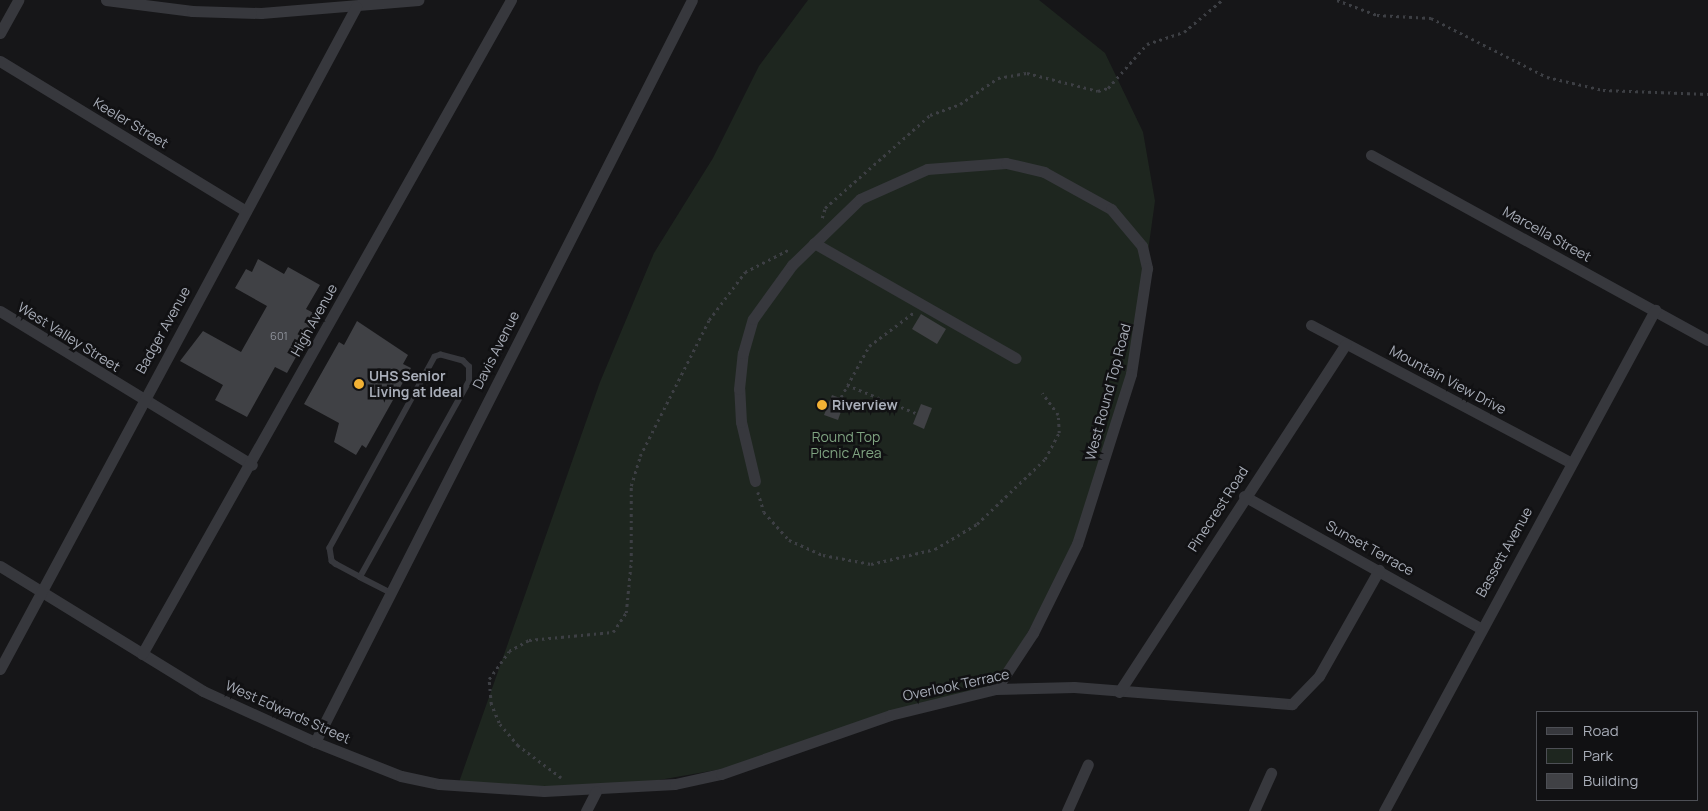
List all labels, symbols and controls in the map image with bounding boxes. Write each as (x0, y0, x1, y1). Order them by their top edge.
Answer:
street label: Keeler Street (90, 94, 172, 152)
street label: Marcella Street (1500, 203, 1594, 265)
street label: High Avenue (287, 281, 341, 359)
street label: Badger Avenue (132, 284, 194, 376)
street label: West Valley Street (15, 299, 123, 375)
street label: Davis Avenue (469, 308, 523, 392)
street label: West Round Top Road (1082, 322, 1134, 462)
house number: 601 (270, 329, 288, 343)
street label: Mountain View Drive (1387, 342, 1509, 418)
place label: UHS Senior Living at Ideal (369, 368, 462, 401)
marker: UHS Senior Living at Ideal (353, 378, 365, 390)
place label: Riverview (832, 397, 898, 413)
marker: Riverview (816, 399, 828, 411)
park label: Round Top Picnic Area (810, 429, 882, 462)
street label: Pinecrest Road (1184, 463, 1252, 555)
street label: Bassett Avenue (1472, 504, 1536, 600)
street label: Sunset Terrace (1323, 517, 1417, 579)
street label: Overlook Terrace (901, 666, 1011, 704)
street label: West Edwards Street (223, 677, 353, 747)
legend (1536, 711, 1698, 801)
text: Road (1583, 720, 1619, 741)
text: Park (1583, 745, 1613, 766)
text: Building (1583, 770, 1638, 791)

